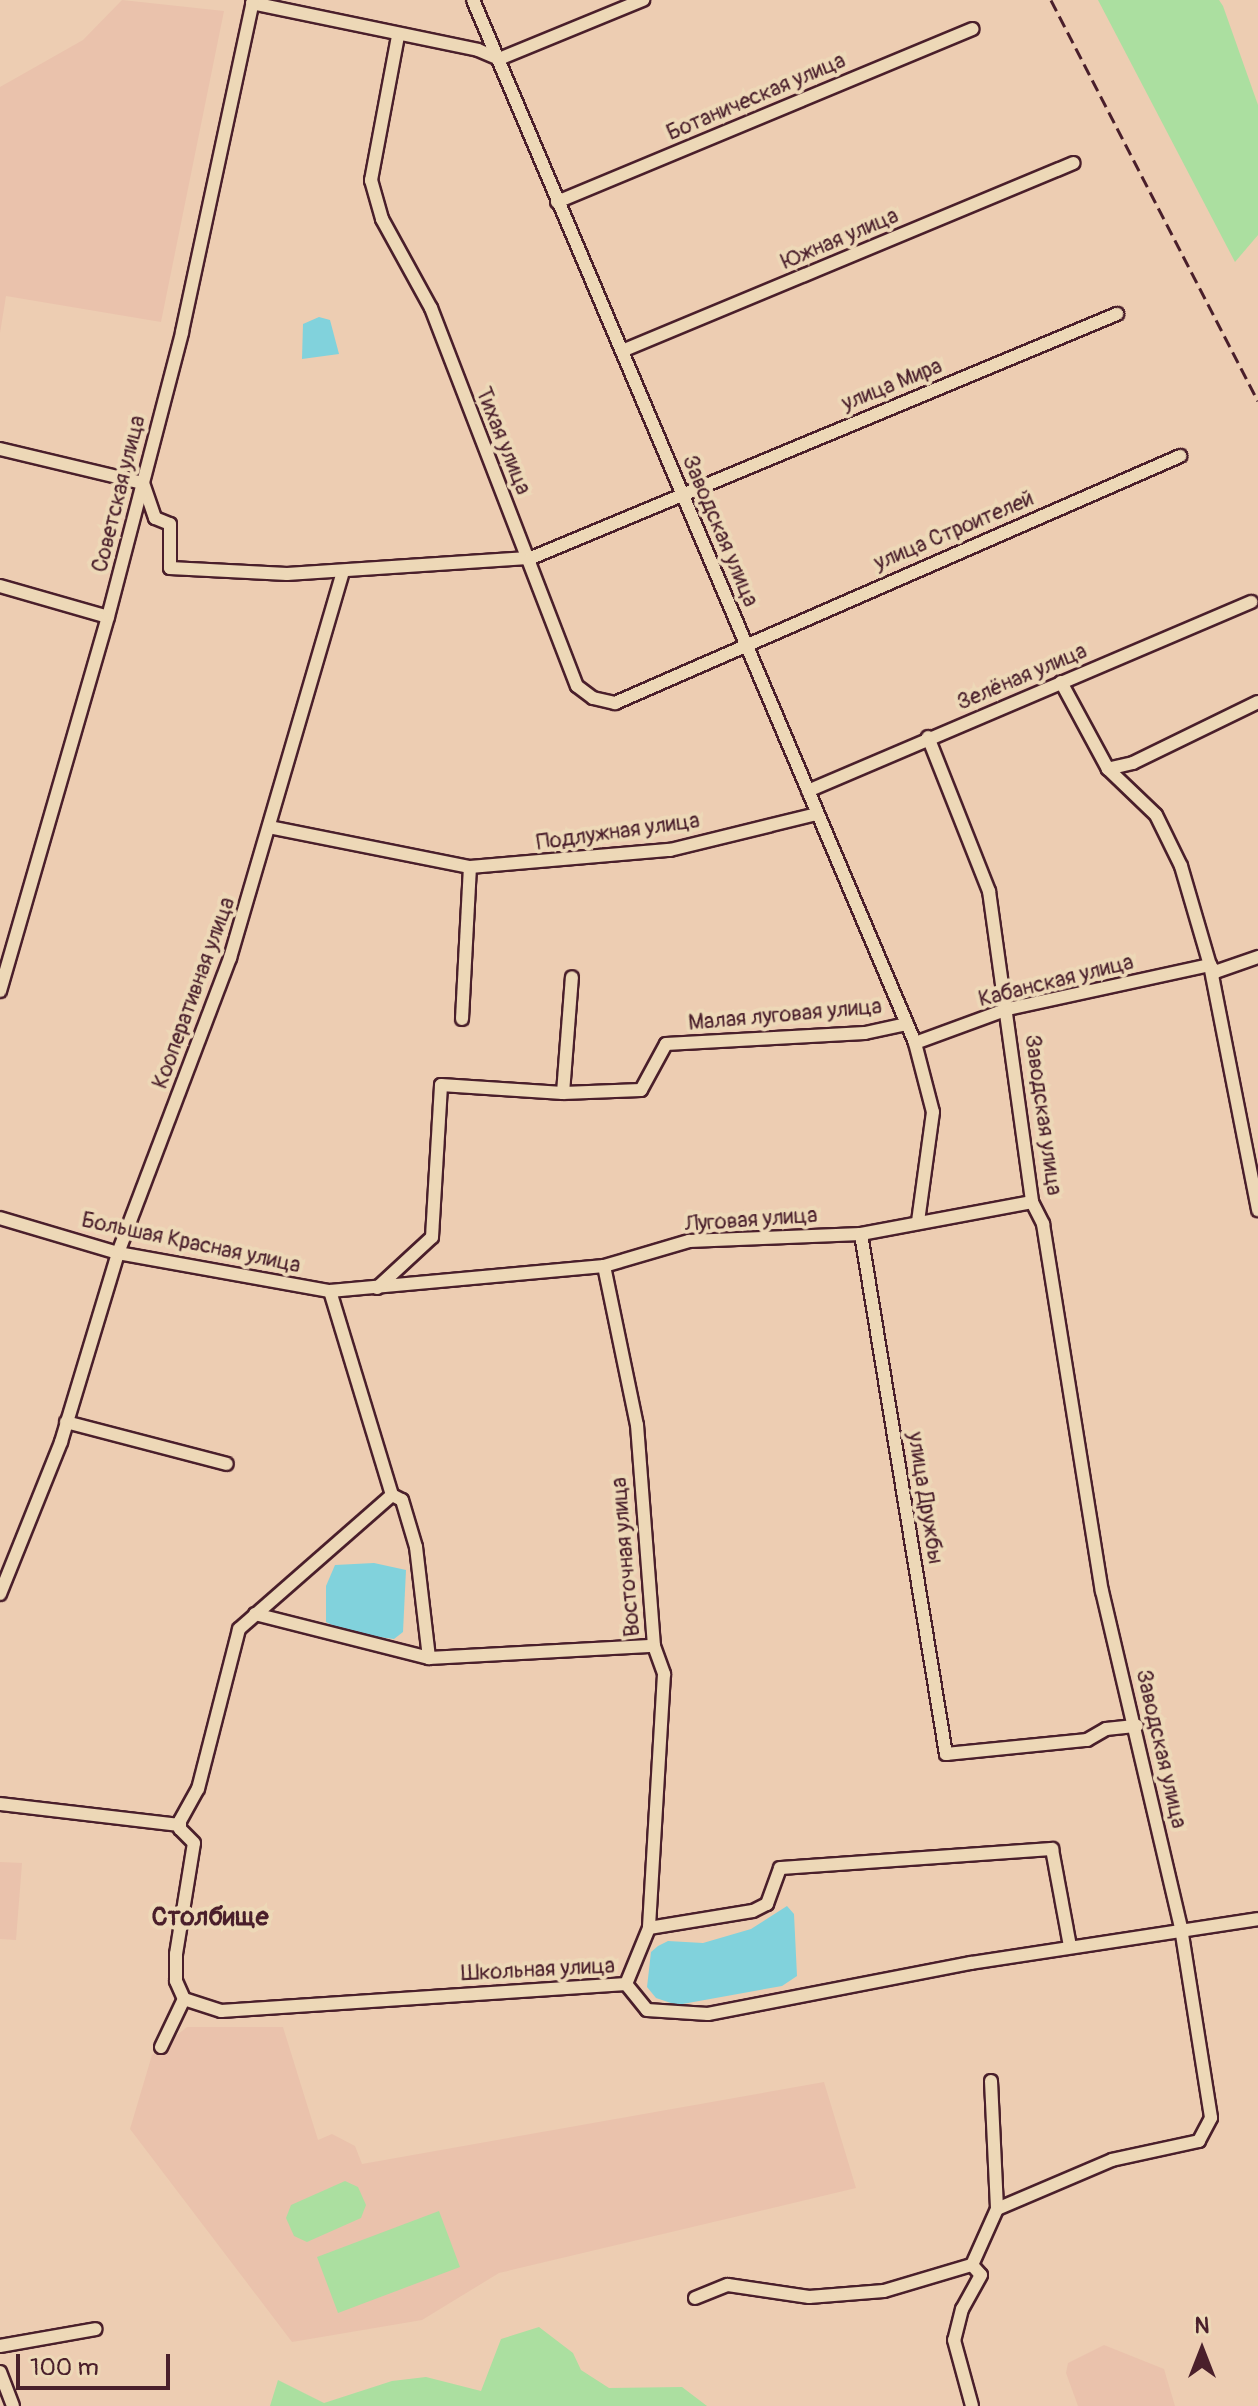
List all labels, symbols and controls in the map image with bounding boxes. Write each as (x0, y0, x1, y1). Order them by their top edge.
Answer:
street label: Ботаническая улица (663, 47, 849, 147)
street label: Южная улица (778, 203, 902, 275)
street label: улица Мира (838, 353, 946, 417)
street label: Тихая улица (470, 384, 536, 498)
street label: Советская улица (87, 413, 151, 575)
street label: Заводская улица (676, 451, 764, 611)
street label: улица Строителей (870, 485, 1038, 577)
street label: Зелёная улица (953, 638, 1091, 716)
street label: Подлужная улица (535, 807, 701, 857)
street label: Кооперативная улица (147, 894, 241, 1092)
street label: Кабанская улица (976, 949, 1136, 1013)
street label: Малая луговая улица (687, 993, 883, 1037)
street label: Заводская улица (1019, 1033, 1067, 1197)
street label: Луговая улица (684, 1202, 818, 1238)
street label: Большая Красная улица (79, 1207, 303, 1279)
street label: улица Дружбы (902, 1430, 948, 1566)
street label: Восточная улица (606, 1476, 646, 1638)
street label: Заводская улица (1130, 1667, 1192, 1831)
district label: Столбище (151, 1902, 269, 1934)
street label: Школьная улица (460, 1953, 616, 1987)
north arrow (1162, 2310, 1242, 2390)
text: N (1195, 2312, 1209, 2340)
scale bar (20, 2338, 174, 2388)
text: 100 m (30, 2353, 99, 2382)

